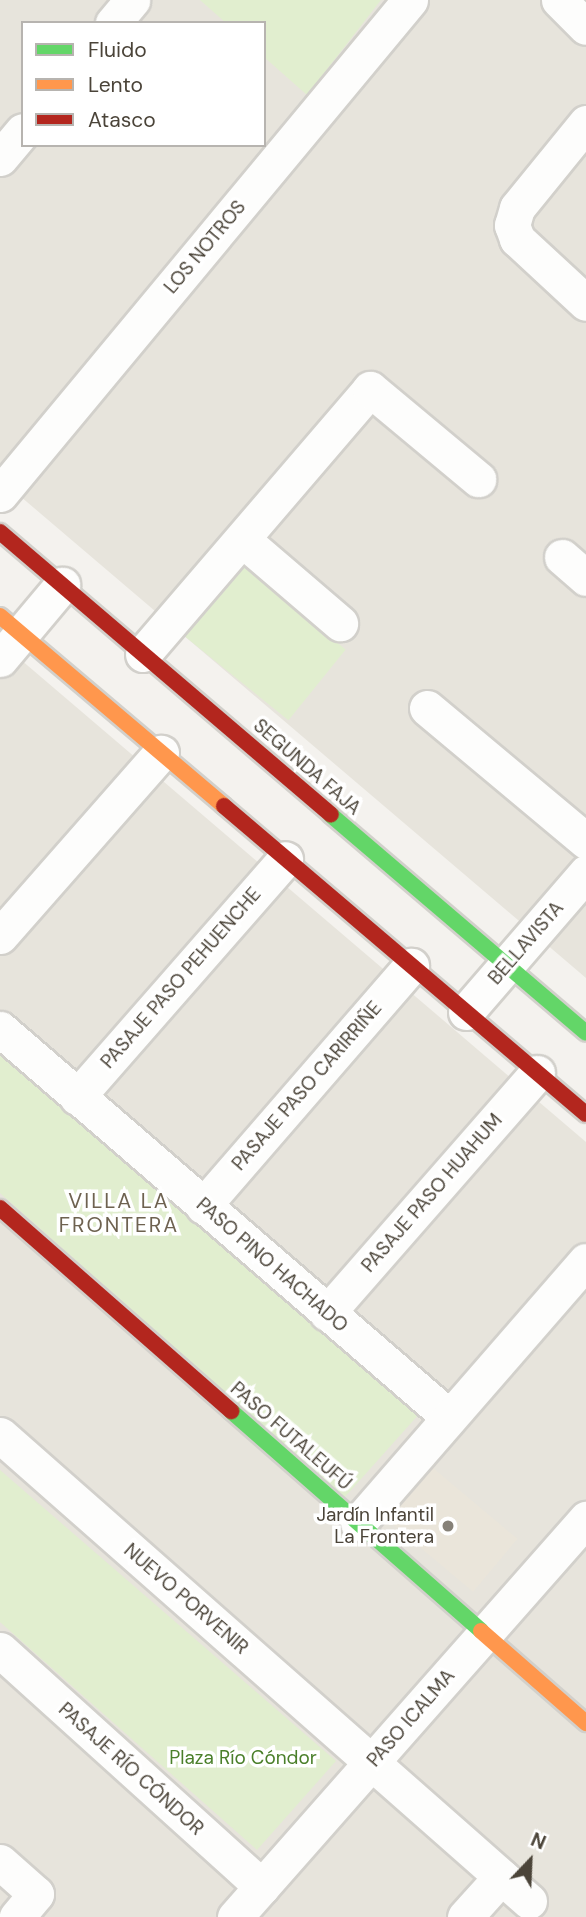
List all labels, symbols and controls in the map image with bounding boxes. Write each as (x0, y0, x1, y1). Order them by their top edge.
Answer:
legend (21, 21, 266, 147)
text: Fluido (88, 36, 147, 64)
text: Lento (88, 71, 143, 99)
text: Atasco (88, 106, 156, 134)
street label: LOS NOTROS (160, 196, 250, 298)
street label: SEGUNDA FAJA (249, 714, 365, 820)
street label: PASAJE PASO PEHUENCHE (96, 883, 266, 1073)
street label: BELLAVISTA (484, 897, 568, 989)
street label: PASAJE PASO CARIRRIÑE (227, 997, 387, 1175)
street label: PASAJE PASO HUAHUM (357, 1109, 507, 1277)
district label: VILLA LA FRONTERA (60, 1188, 178, 1238)
street label: PASO PINO HACHADO (192, 1193, 352, 1337)
street label: PASO FUTALEUFÚ (226, 1377, 356, 1495)
place label: Jardín Infantil La Frontera (316, 1504, 434, 1548)
marker: Jardín Infantil La Frontera (440, 1518, 456, 1534)
street label: NUEVO PORVENIR (119, 1539, 253, 1659)
street label: PASO ICALMA (362, 1665, 460, 1771)
street label: PASAJE RÍO CÓNDOR (54, 1698, 208, 1840)
park label: Plaza Río Cóndor (169, 1747, 317, 1769)
north arrow (495, 1826, 565, 1896)
text: N (527, 1827, 550, 1855)

